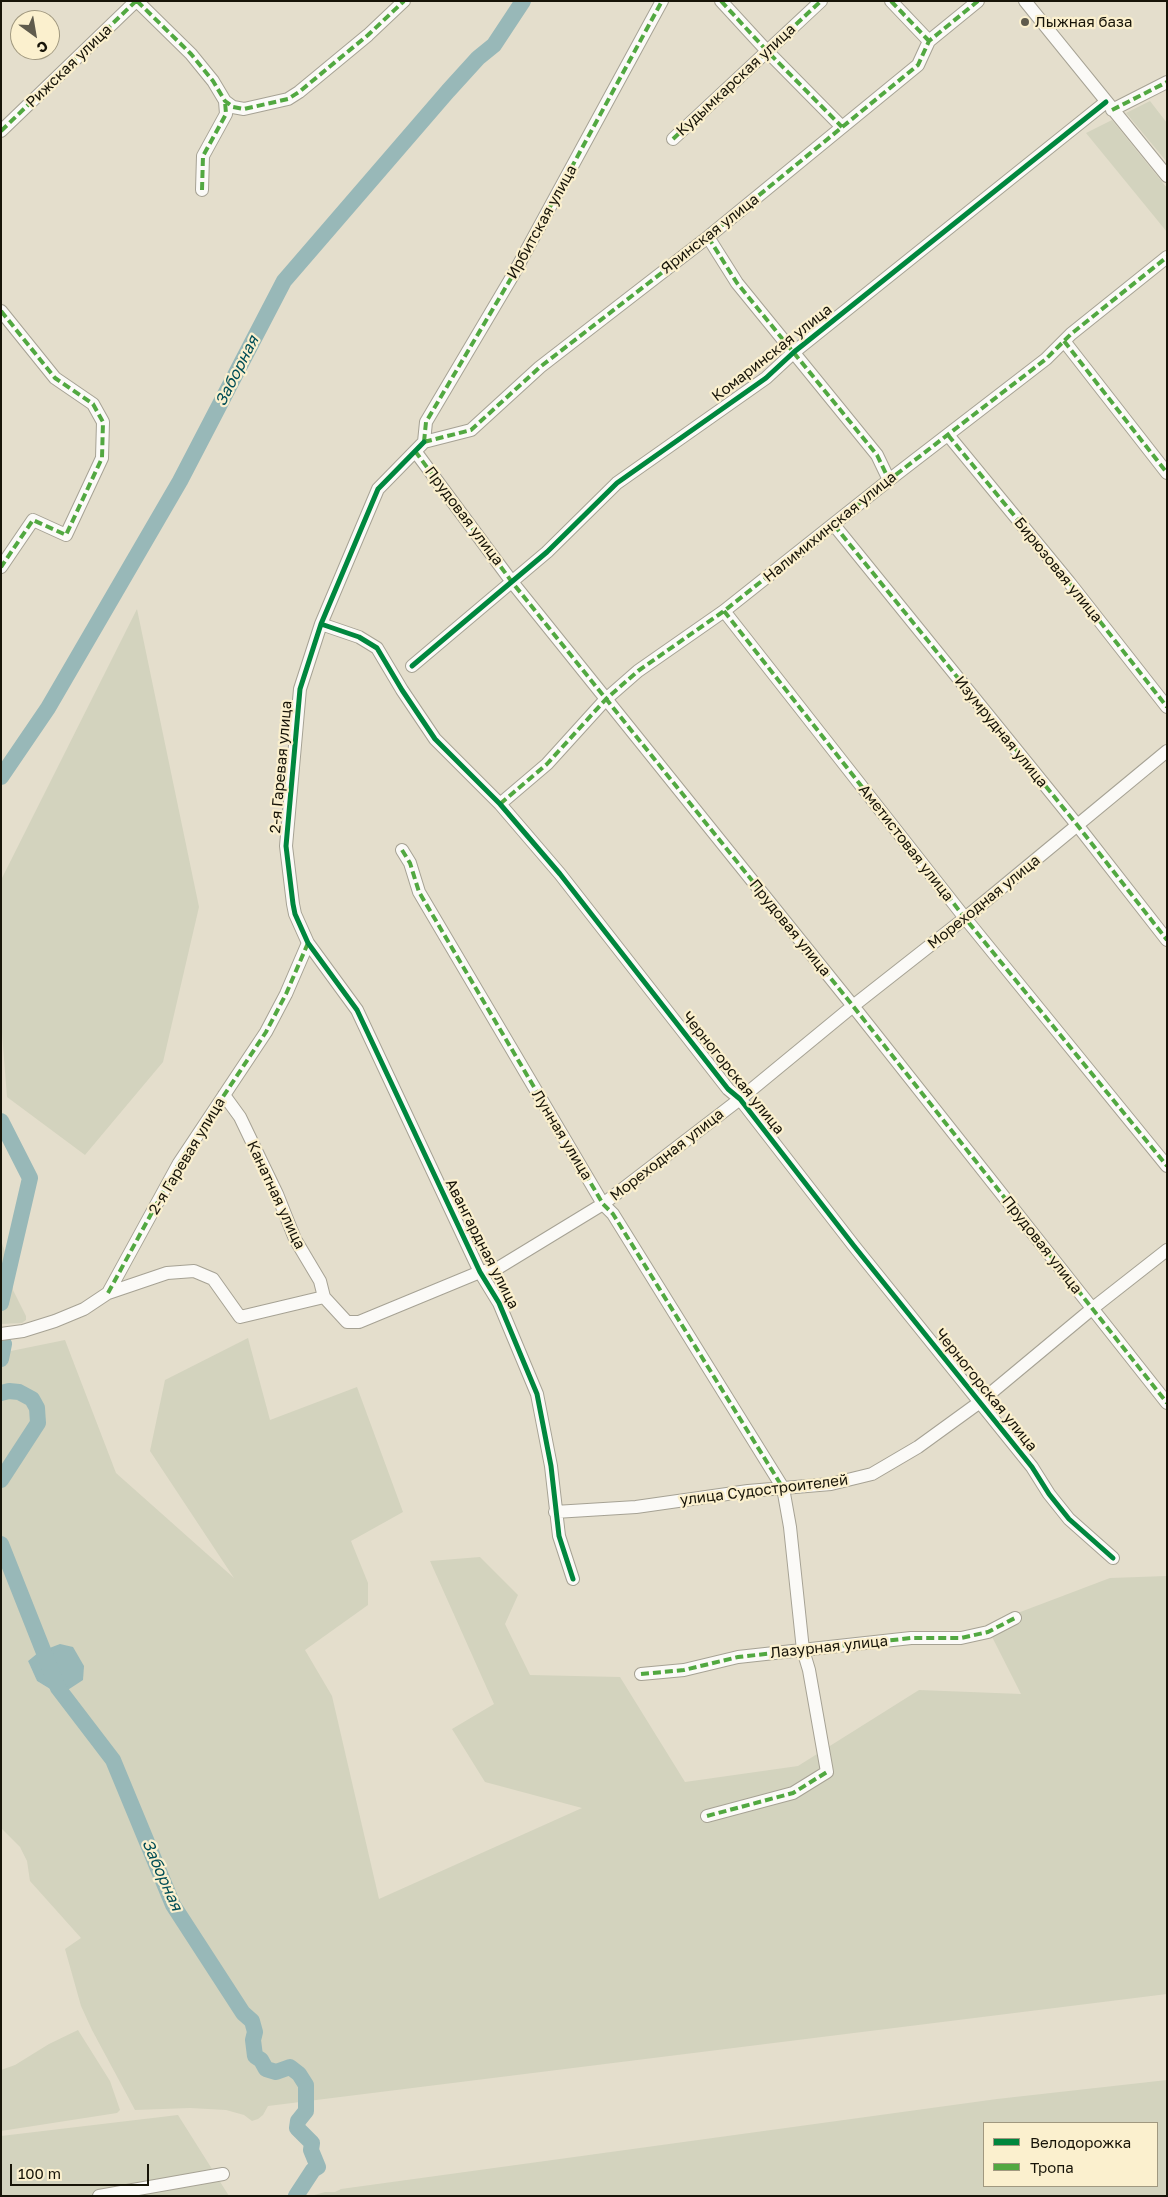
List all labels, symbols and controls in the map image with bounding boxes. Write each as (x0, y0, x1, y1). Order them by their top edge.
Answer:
north arrow (10, 10, 60, 60)
place label: Лыжная база (1035, 13, 1132, 31)
marker: Лыжная база (1019, 16, 1031, 28)
street label: Кудымкарская улица (673, 20, 799, 140)
street label: Рижская улица (22, 21, 116, 111)
text: С (34, 37, 51, 57)
street label: Ирбитская улица (503, 162, 581, 282)
street label: Яринская улица (658, 190, 762, 278)
street label: Комаринская улица (708, 301, 836, 405)
water label: Заборная (211, 333, 263, 409)
street label: Прудовая улица (421, 463, 507, 569)
street label: Налимихинская улица (760, 468, 900, 586)
street label: Бирюзовая улица (1010, 514, 1106, 626)
street label: Изумрудная улица (951, 673, 1051, 791)
street label: 2-я Гаревая улица (266, 700, 296, 834)
street label: Аметистовая улица (855, 781, 957, 905)
street label: Мореходная улица (924, 851, 1044, 953)
street label: Прудовая улица (745, 876, 835, 980)
street label: Черногорская улица (678, 1008, 788, 1138)
street label: Лунная улица (528, 1087, 596, 1183)
street label: 2-я Гаревая улица (145, 1094, 229, 1218)
street label: Мореходная улица (607, 1105, 727, 1205)
street label: Канатная улица (243, 1138, 309, 1252)
street label: Авангардная улица (441, 1176, 523, 1312)
street label: Прудовая улица (998, 1192, 1086, 1298)
street label: Черногорская улица (931, 1325, 1041, 1455)
street label: улица Судостроителей (679, 1471, 849, 1509)
street label: Лазурная улица (769, 1632, 889, 1662)
water label: Заборная (138, 1836, 186, 1914)
legend (983, 2122, 1158, 2187)
text: Велодорожка (1030, 2133, 1131, 2151)
scale bar (12, 2154, 151, 2186)
text: Тропа (1030, 2158, 1074, 2176)
text: 100 m (18, 2164, 61, 2182)

